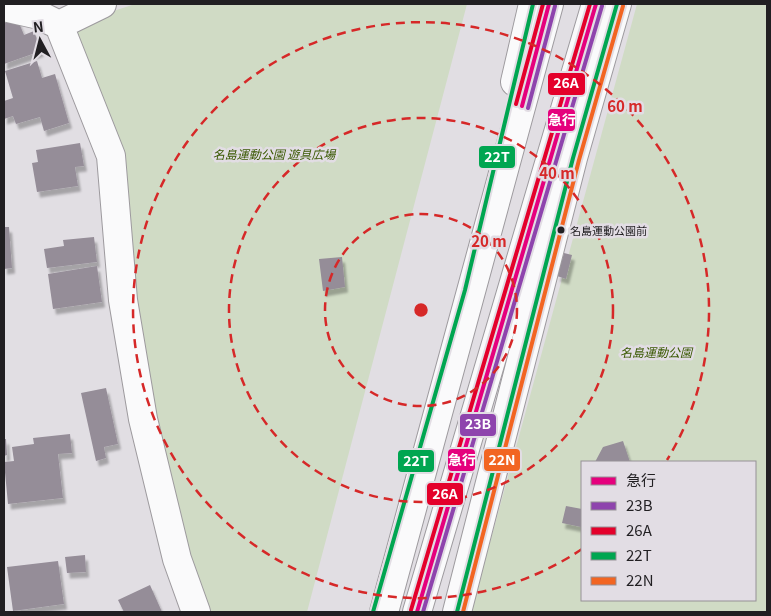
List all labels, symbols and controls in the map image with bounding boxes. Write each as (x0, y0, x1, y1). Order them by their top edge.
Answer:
north arrow (15, 15, 65, 65)
text: N (32, 16, 45, 37)
line badge: 26A (547, 72, 586, 96)
text: 26A (553, 72, 580, 92)
text: 60 m (607, 95, 643, 116)
line badge: 急行 (547, 108, 576, 132)
text: 急行 (548, 109, 576, 129)
park label: 名島運動公園 遊具広場 (213, 145, 337, 162)
line badge: 22T (478, 145, 516, 169)
text: 22T (484, 146, 510, 166)
text: 40 m (539, 162, 575, 183)
place label: 名島運動公園前 (570, 222, 647, 238)
marker: 名島運動公園前 (556, 225, 566, 235)
text: 20 m (471, 230, 507, 251)
centre of rings (412, 301, 430, 319)
park label: 名島運動公園 (620, 343, 694, 360)
line badge: 23B (459, 413, 497, 437)
text: 23B (465, 413, 491, 433)
line badge: 急行 (447, 448, 476, 472)
line badge: 22N (483, 448, 521, 472)
line badge: 22T (397, 449, 435, 473)
text: 急行 (448, 449, 476, 469)
text: 22N (488, 449, 516, 469)
text: 22T (403, 450, 429, 470)
legend (581, 461, 756, 601)
text: 急行 (626, 469, 656, 490)
line badge: 26A (426, 482, 464, 506)
text: 26A (432, 483, 459, 503)
text: 23B (626, 494, 653, 515)
text: 26A (626, 519, 653, 540)
text: 22T (626, 544, 652, 565)
text: 22N (626, 569, 654, 590)

